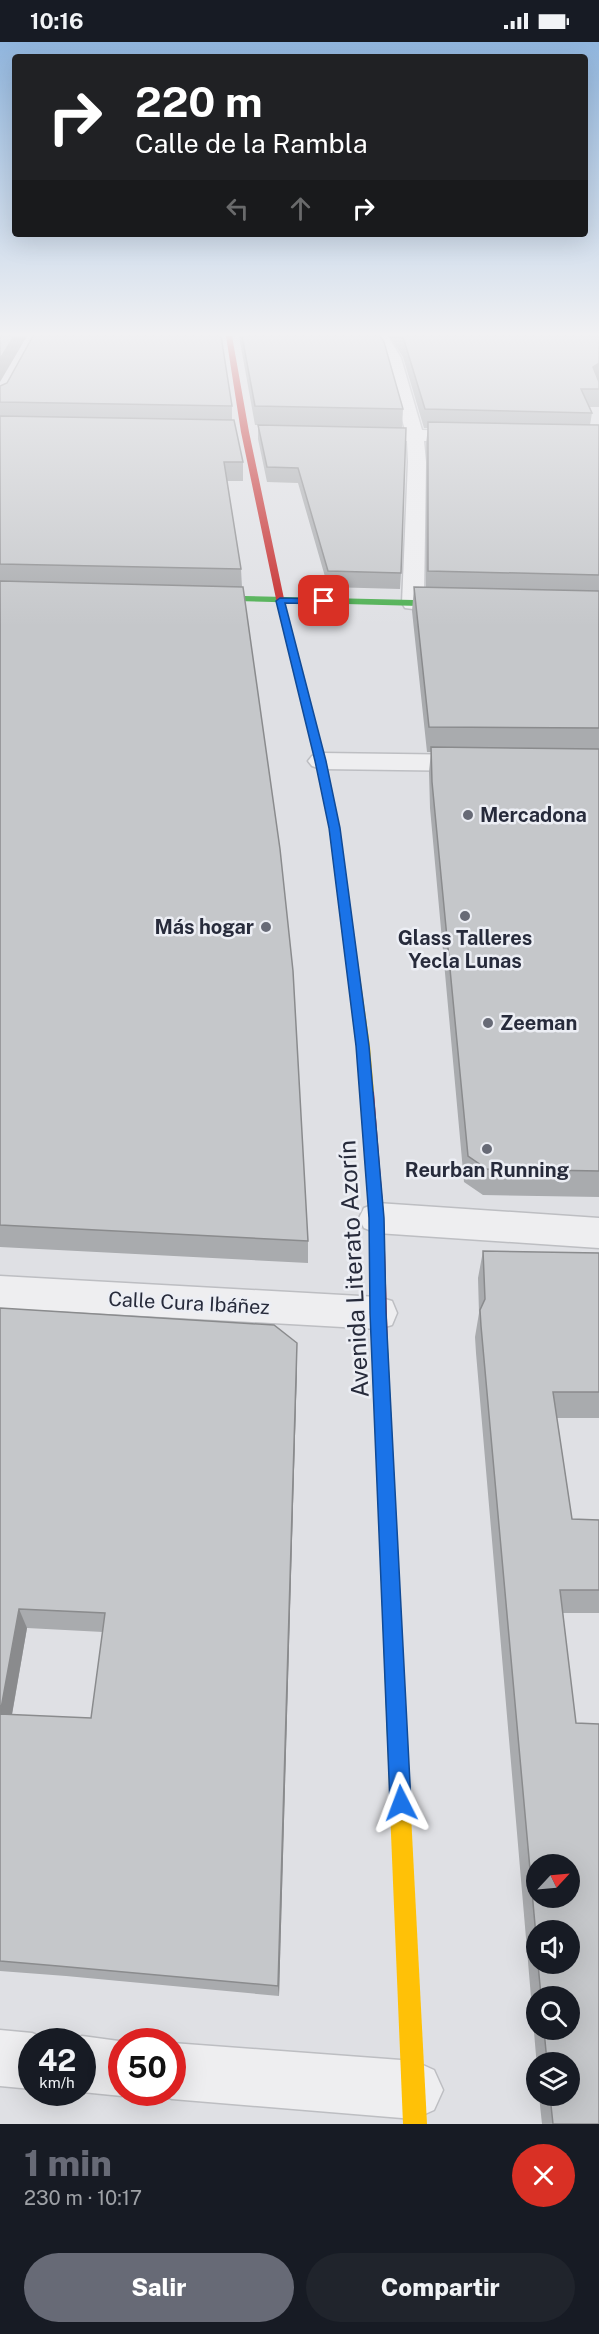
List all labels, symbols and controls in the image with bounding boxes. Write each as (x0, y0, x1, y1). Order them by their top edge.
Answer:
text: 10:16 (30, 8, 83, 34)
text: 220 m (135, 77, 263, 126)
icon: right (36, 78, 114, 156)
text: Calle de la Rambla (135, 127, 368, 159)
icon: left (221, 192, 254, 225)
icon: ahead (284, 192, 317, 225)
icon: right (347, 192, 380, 225)
pin (298, 575, 349, 626)
icon: arrive (307, 584, 340, 617)
place label: Mercadona (480, 803, 587, 827)
marker: Mercadona (461, 808, 475, 822)
marker: Glass Talleres Yecla Lunas (458, 909, 472, 923)
place label: Más hogar (154, 915, 254, 939)
marker: Más hogar (259, 920, 273, 934)
place label: Glass Talleres Yecla Lunas (398, 926, 532, 973)
place label: Zeeman (500, 1011, 577, 1035)
marker: Zeeman (481, 1016, 495, 1030)
street label: Avenida Literato Azorín (332, 1139, 374, 1399)
marker: Reurban Running (480, 1142, 494, 1156)
place label: Reurban Running (405, 1158, 570, 1182)
street label: Calle Cura Ibáñez (108, 1287, 270, 1319)
position arrow (369, 1771, 433, 1835)
north arrow (526, 1854, 580, 1908)
map controls (526, 1854, 580, 2106)
button: sound (526, 1920, 580, 1974)
button: search (526, 1986, 580, 2040)
speed limit sign: 50 (108, 2028, 186, 2106)
text: 42 (38, 2042, 76, 2078)
button: layers (526, 2052, 580, 2106)
text: km/h (39, 2074, 75, 2091)
text: 1 min (24, 2142, 112, 2184)
button: close (512, 2144, 575, 2207)
text: 230 m · 10:17 (24, 2186, 142, 2210)
button: Salir (24, 2253, 294, 2322)
button: Compartir (306, 2253, 575, 2322)

